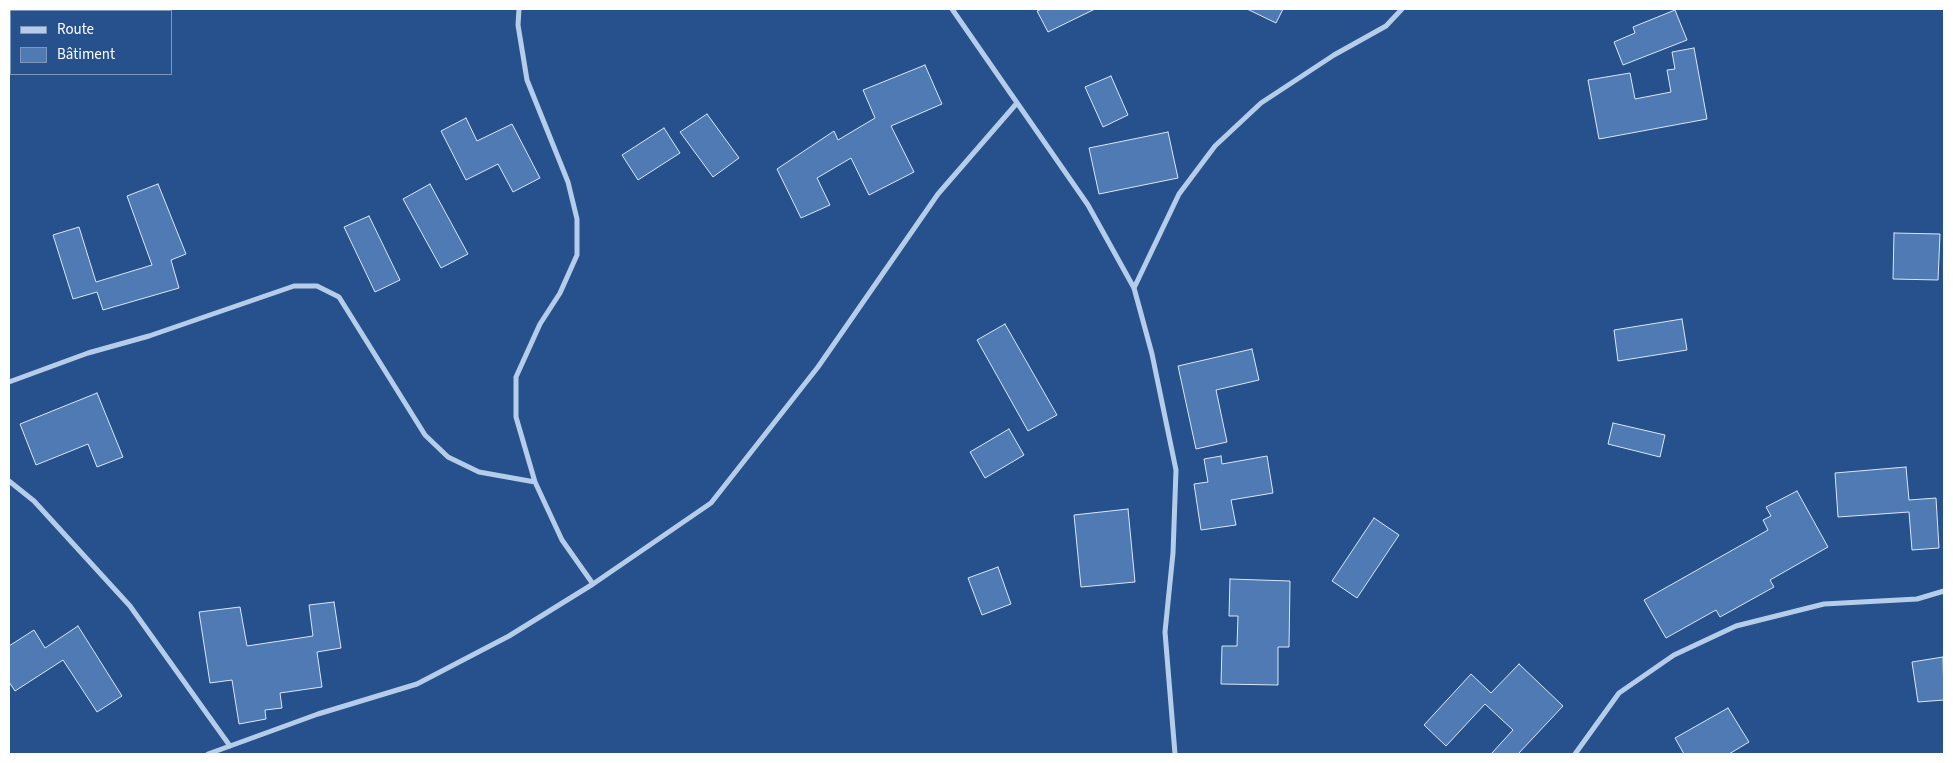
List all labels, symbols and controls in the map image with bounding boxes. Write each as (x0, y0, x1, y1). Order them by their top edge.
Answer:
legend (10, 10, 172, 75)
text: Route (57, 19, 94, 40)
text: Bâtiment (57, 44, 115, 65)

